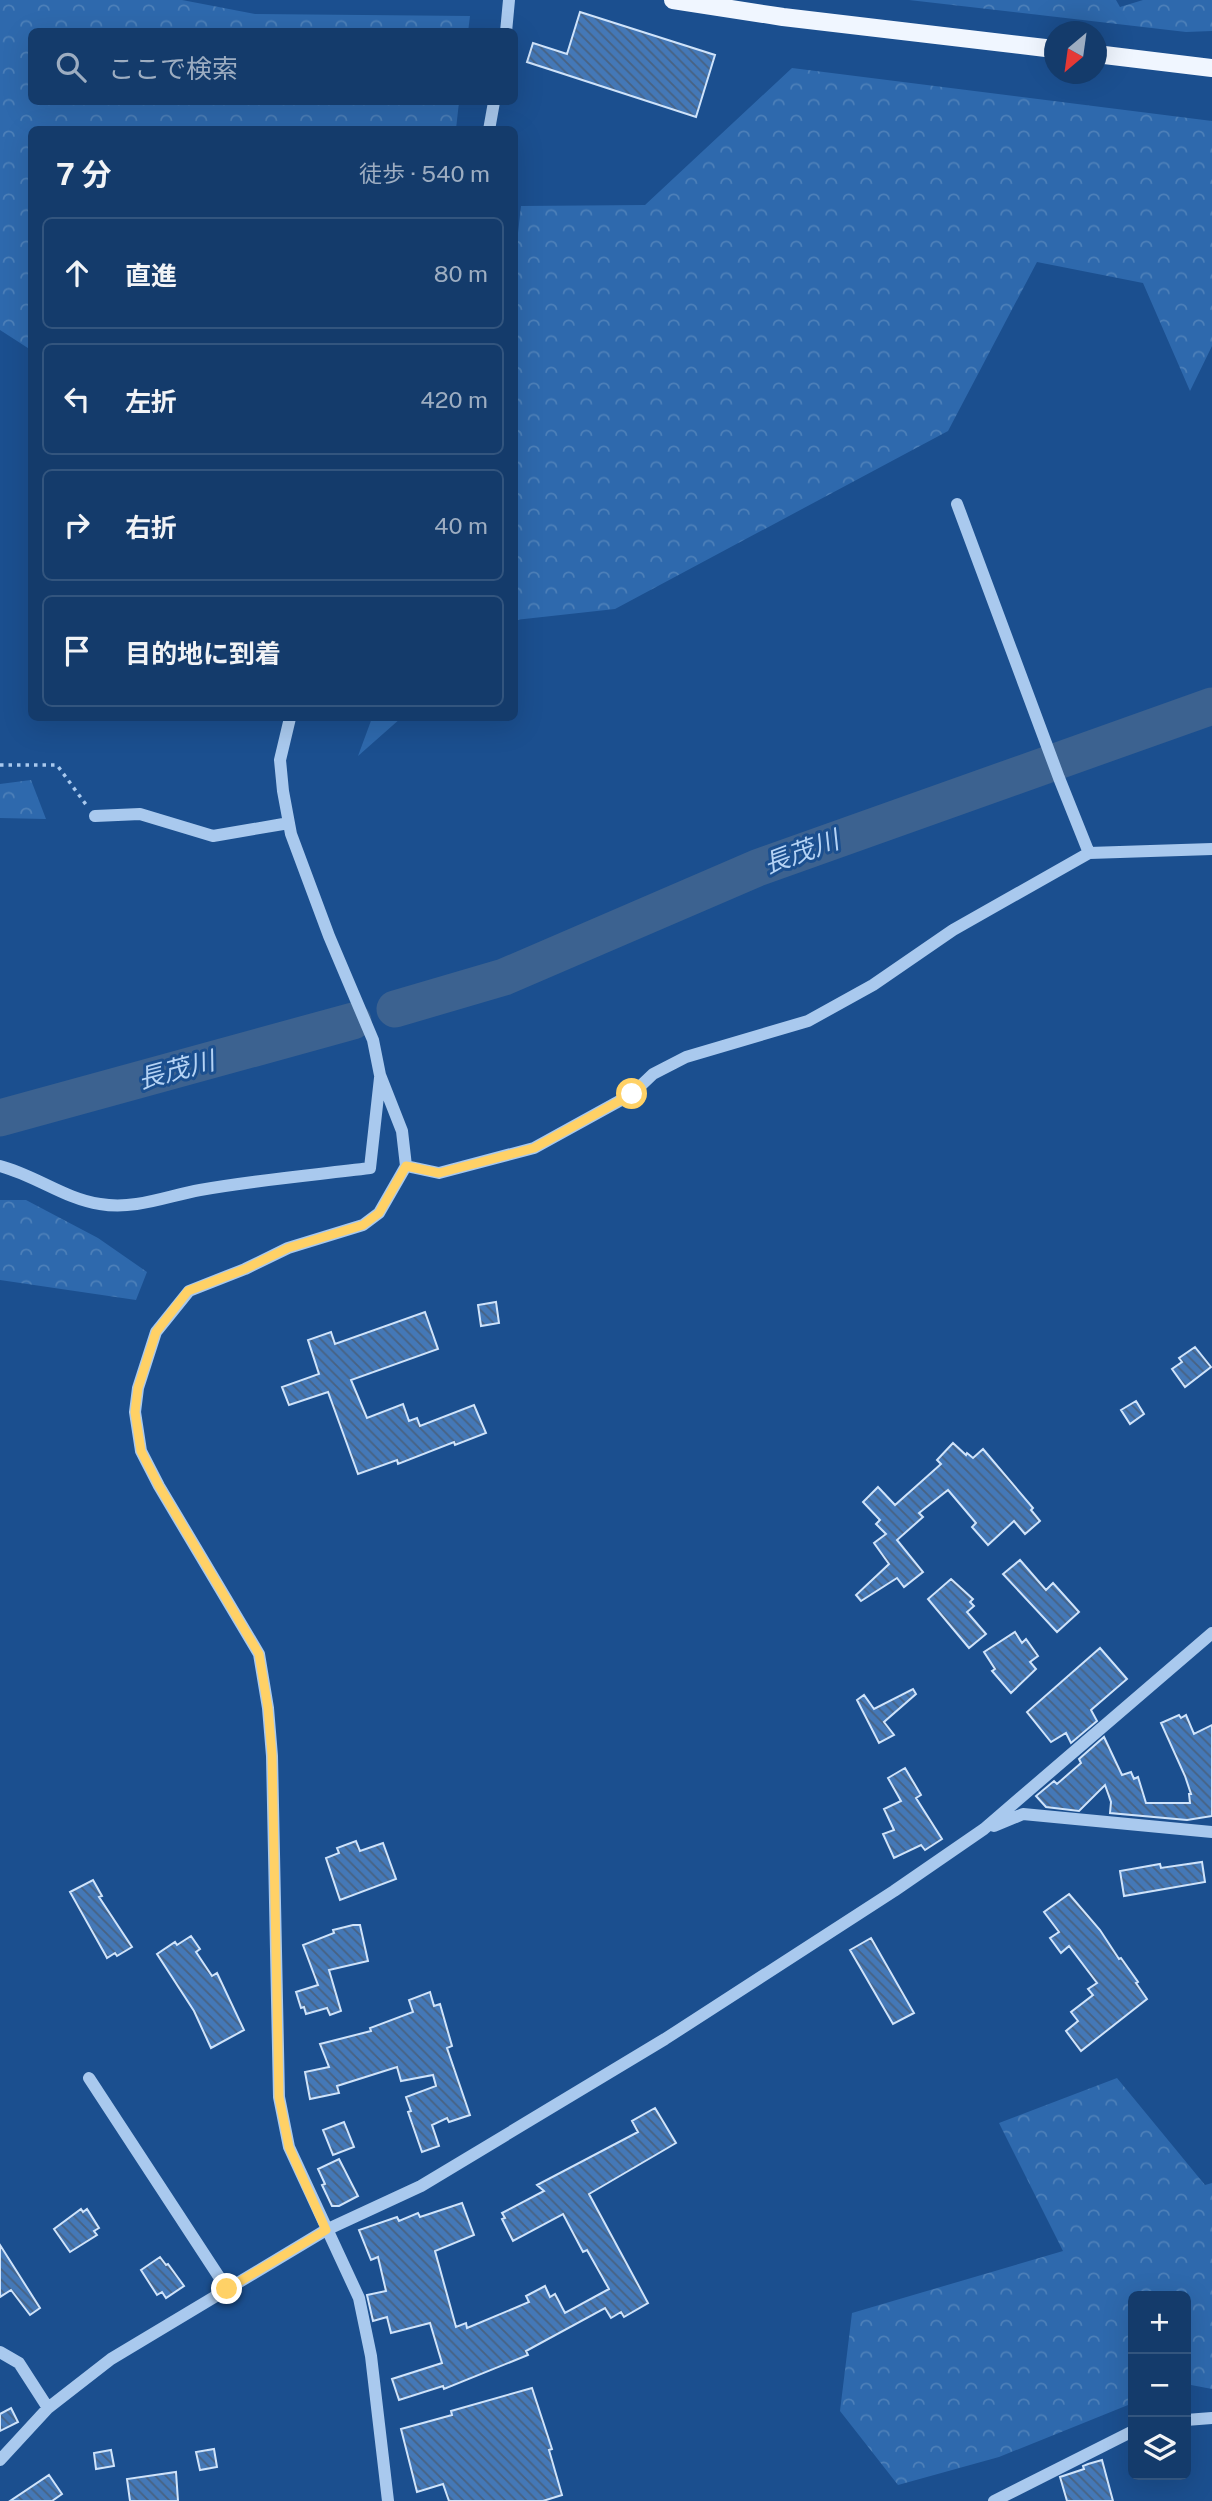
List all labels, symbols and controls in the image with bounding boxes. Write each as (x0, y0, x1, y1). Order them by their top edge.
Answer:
north arrow (1044, 21, 1107, 84)
search box (28, 28, 518, 105)
icon: search (52, 48, 90, 86)
text: ここで検索 (108, 53, 238, 84)
text: 7 分 (56, 156, 112, 192)
text: 徒歩 · 540 m (359, 160, 490, 187)
icon: ahead (58, 254, 96, 292)
text: 直進 (125, 260, 177, 291)
text: 80 m (434, 260, 488, 287)
icon: left (58, 380, 96, 418)
text: 左折 (125, 386, 177, 417)
text: 420 m (420, 386, 488, 413)
icon: right (58, 506, 96, 544)
text: 右折 (125, 512, 177, 543)
text: 40 m (434, 512, 488, 539)
icon: arrive (58, 632, 96, 670)
text: 目的地に到着 (125, 638, 281, 669)
water label: 長茂川 (759, 823, 846, 879)
water label: 長茂川 (134, 1044, 220, 1095)
route start (616, 1078, 647, 1109)
route end (211, 2273, 242, 2304)
map controls (1128, 2291, 1191, 2480)
button: + (1128, 2291, 1191, 2354)
button: − (1128, 2354, 1191, 2417)
button: layers (1128, 2417, 1191, 2480)

